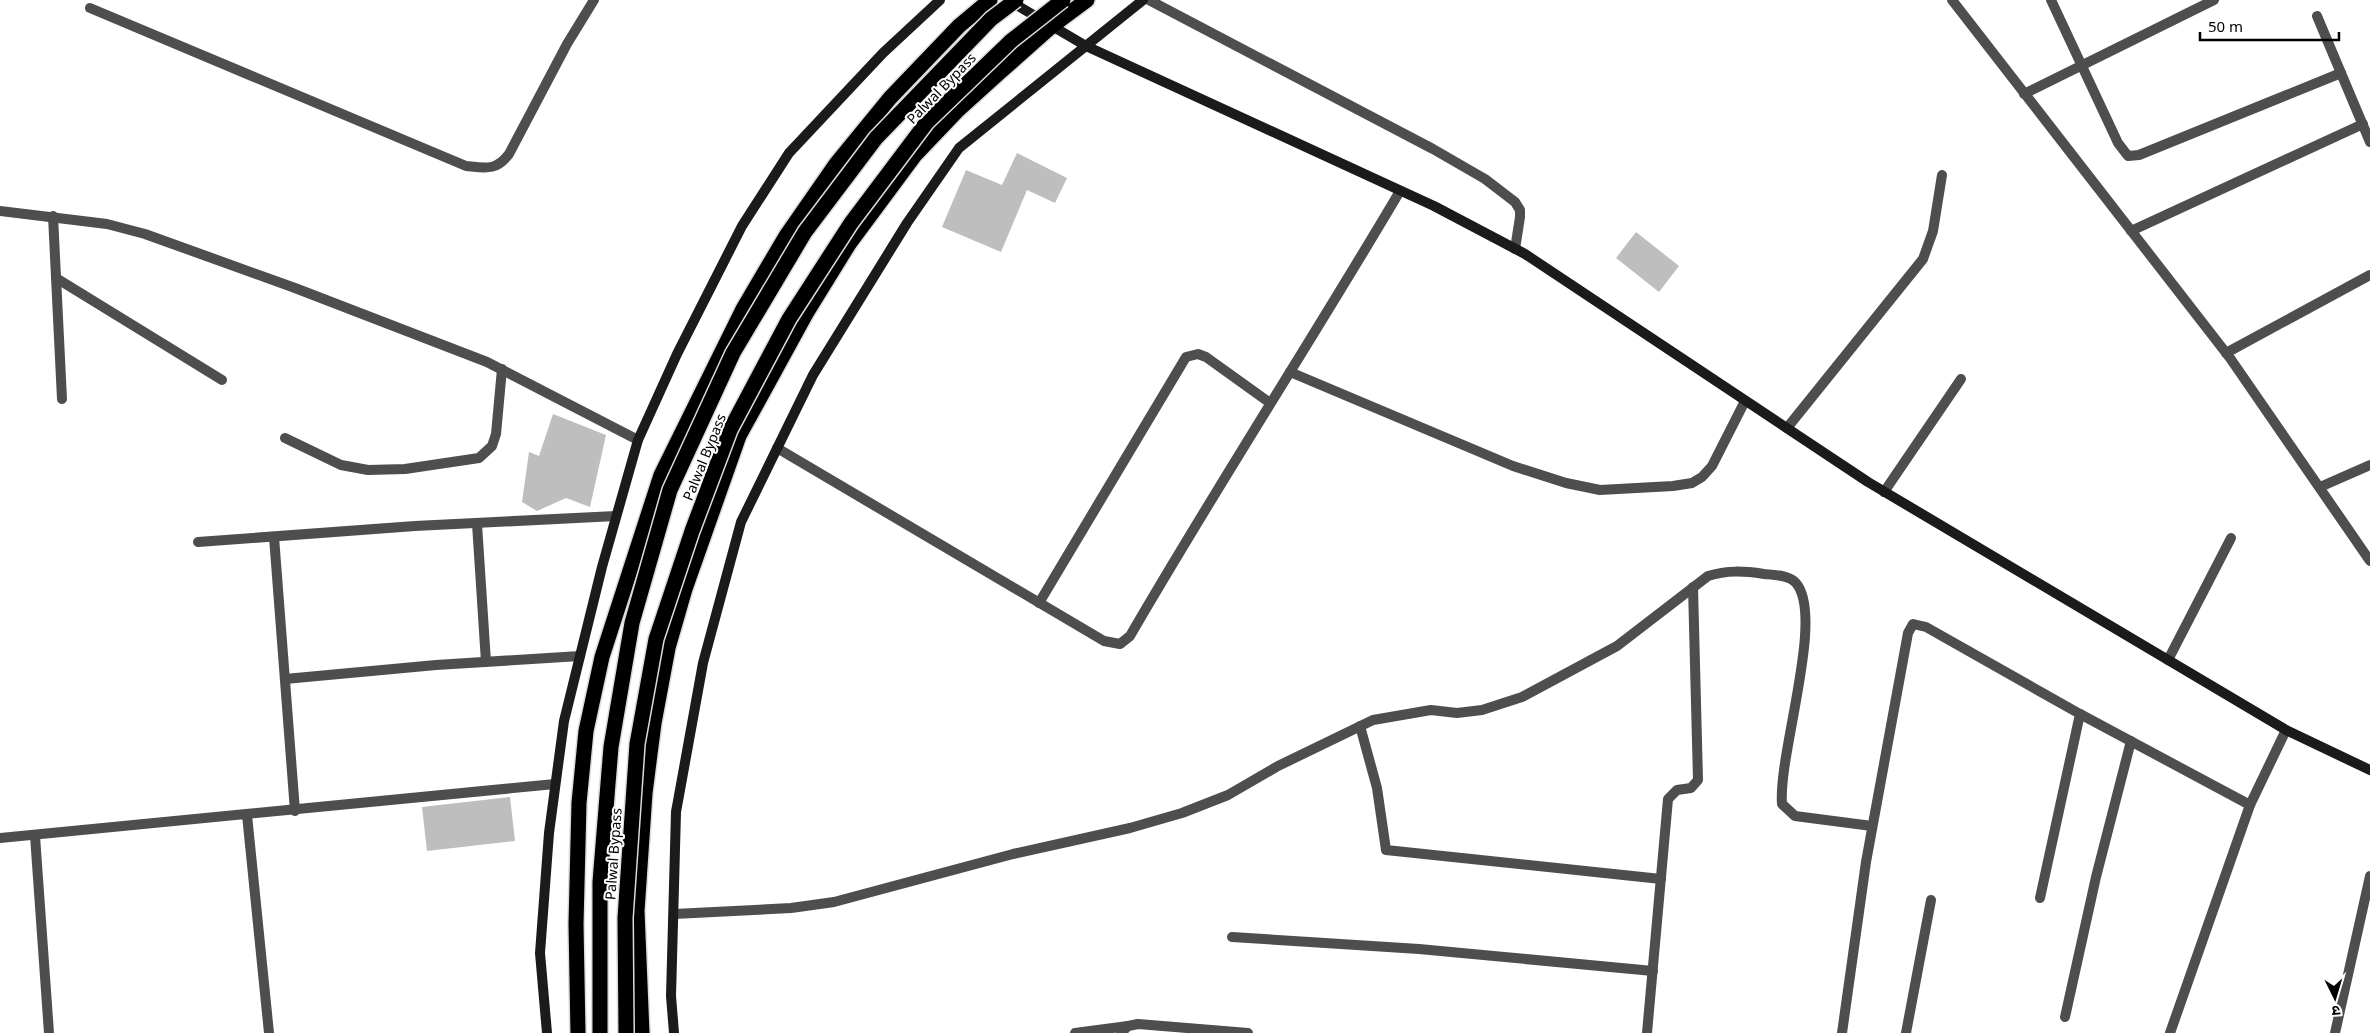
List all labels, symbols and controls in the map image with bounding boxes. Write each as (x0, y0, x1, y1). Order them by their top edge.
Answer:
scale bar (2200, 10, 2339, 42)
text: 50 m (2208, 16, 2243, 36)
street label: Palwal Bypass (902, 48, 980, 128)
street label: Palwal Bypass (678, 410, 730, 503)
street label: Palwal Bypass (600, 807, 626, 901)
north arrow (2310, 973, 2360, 1023)
text: उ (2330, 1002, 2341, 1021)

